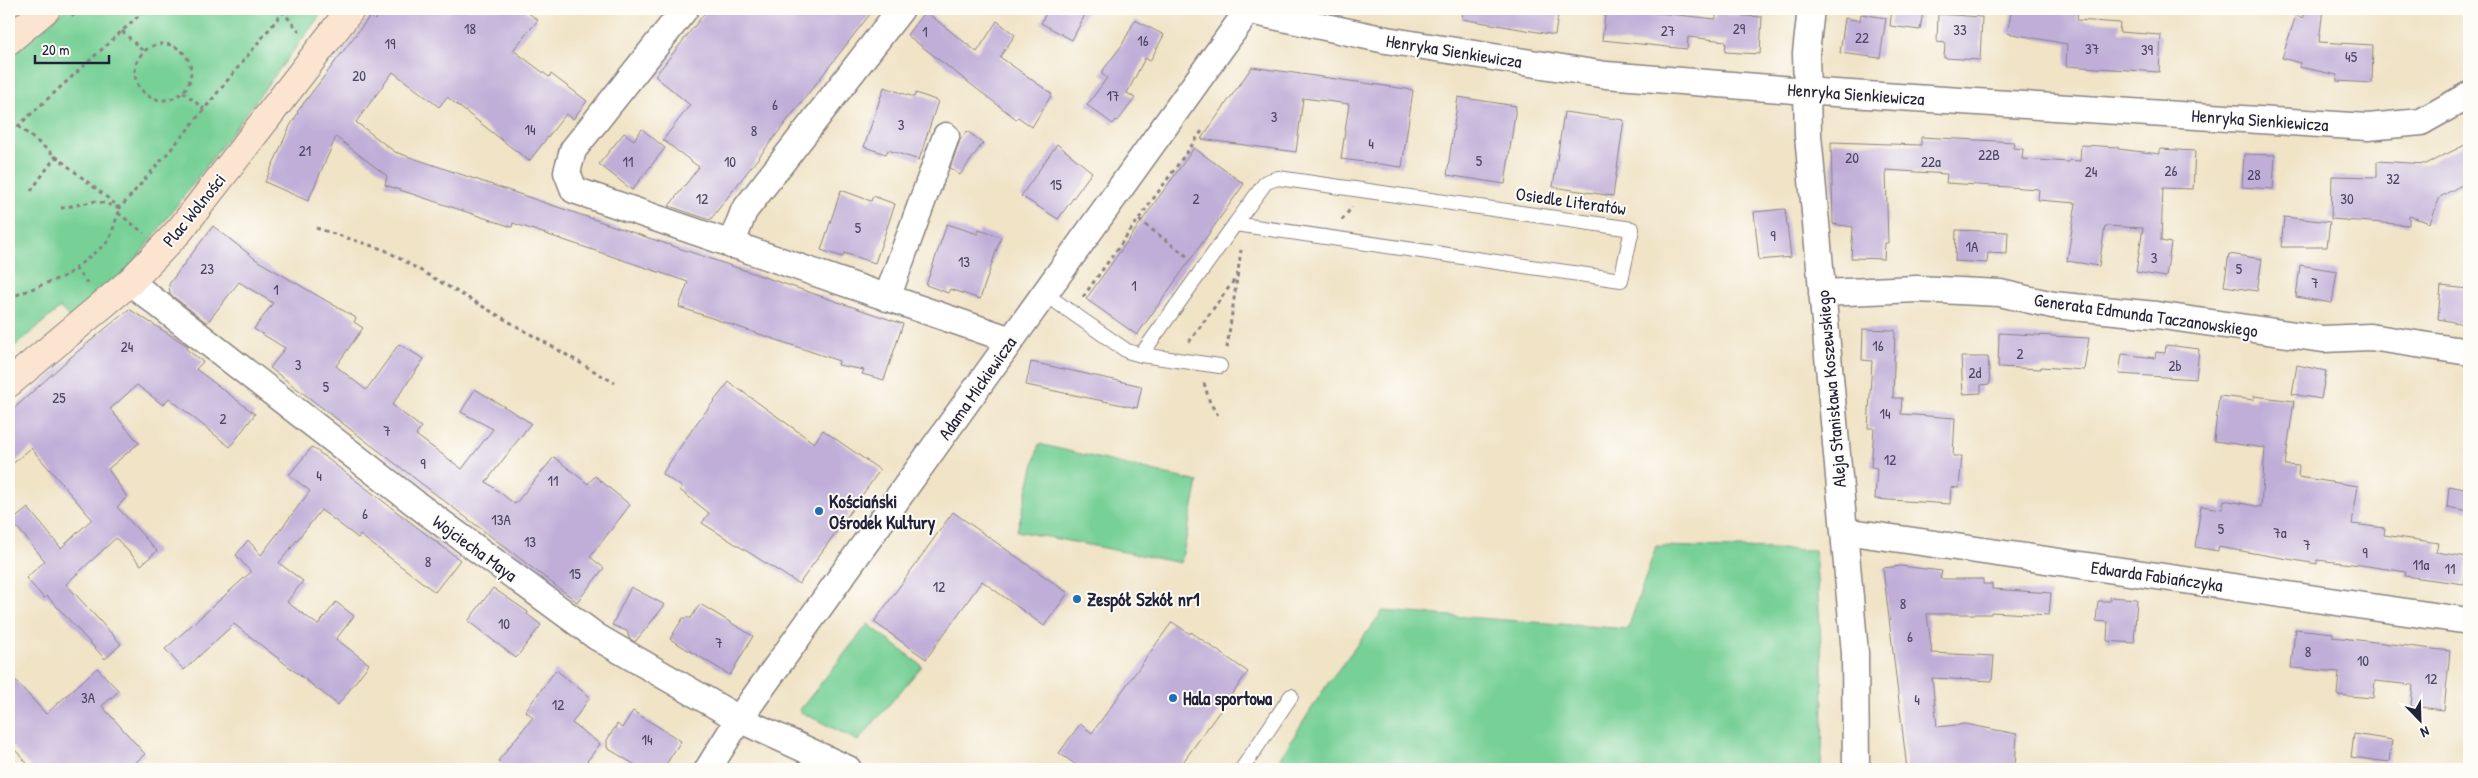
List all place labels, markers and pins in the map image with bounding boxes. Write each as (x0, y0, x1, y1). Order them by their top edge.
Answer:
place label: Kościański Ośrodek Kultury (829, 489, 936, 536)
marker: Kościański Ośrodek Kultury (813, 505, 825, 517)
place label: Zespół Szkół nr1 (1087, 587, 1200, 613)
marker: Zespół Szkół nr1 (1071, 593, 1083, 605)
place label: Hala sportowa (1183, 686, 1273, 712)
marker: Hala sportowa (1167, 692, 1179, 704)

